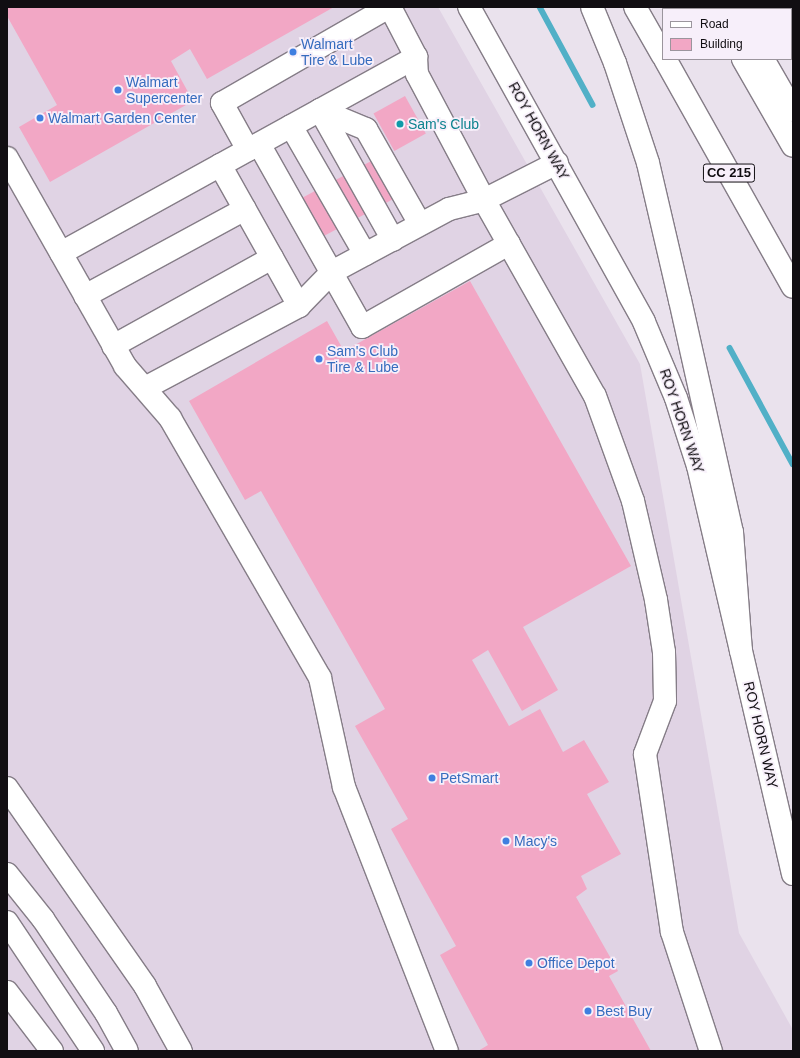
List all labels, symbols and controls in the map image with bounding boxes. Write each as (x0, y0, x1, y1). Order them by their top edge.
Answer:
legend (662, 8, 792, 60)
text: Road (700, 17, 729, 31)
place label: Walmart Tire & Lube (301, 36, 373, 68)
text: Building (700, 37, 743, 51)
marker: Walmart Tire & Lube (288, 47, 298, 57)
place label: Walmart Supercenter (126, 74, 202, 106)
street label: ROY HORN WAY (505, 79, 573, 183)
marker: Walmart Supercenter (113, 85, 123, 95)
place label: Walmart Garden Center (48, 110, 196, 126)
marker: Walmart Garden Center (35, 113, 45, 123)
place label: Sam's Club (408, 116, 479, 132)
marker: Sam's Club (395, 119, 405, 129)
road number: CC 215 (702, 162, 756, 184)
place label: Sam's Club Tire & Lube (327, 343, 399, 376)
marker: Sam's Club Tire & Lube (314, 354, 324, 364)
street label: ROY HORN WAY (656, 366, 708, 476)
street label: ROY HORN WAY (740, 680, 782, 790)
place label: PetSmart (440, 770, 498, 786)
marker: PetSmart (427, 773, 437, 783)
place label: Macy's (514, 833, 557, 849)
marker: Macy's (501, 836, 511, 846)
place label: Office Depot (537, 955, 615, 971)
marker: Office Depot (524, 958, 534, 968)
place label: Best Buy (596, 1003, 652, 1019)
marker: Best Buy (583, 1006, 593, 1016)

